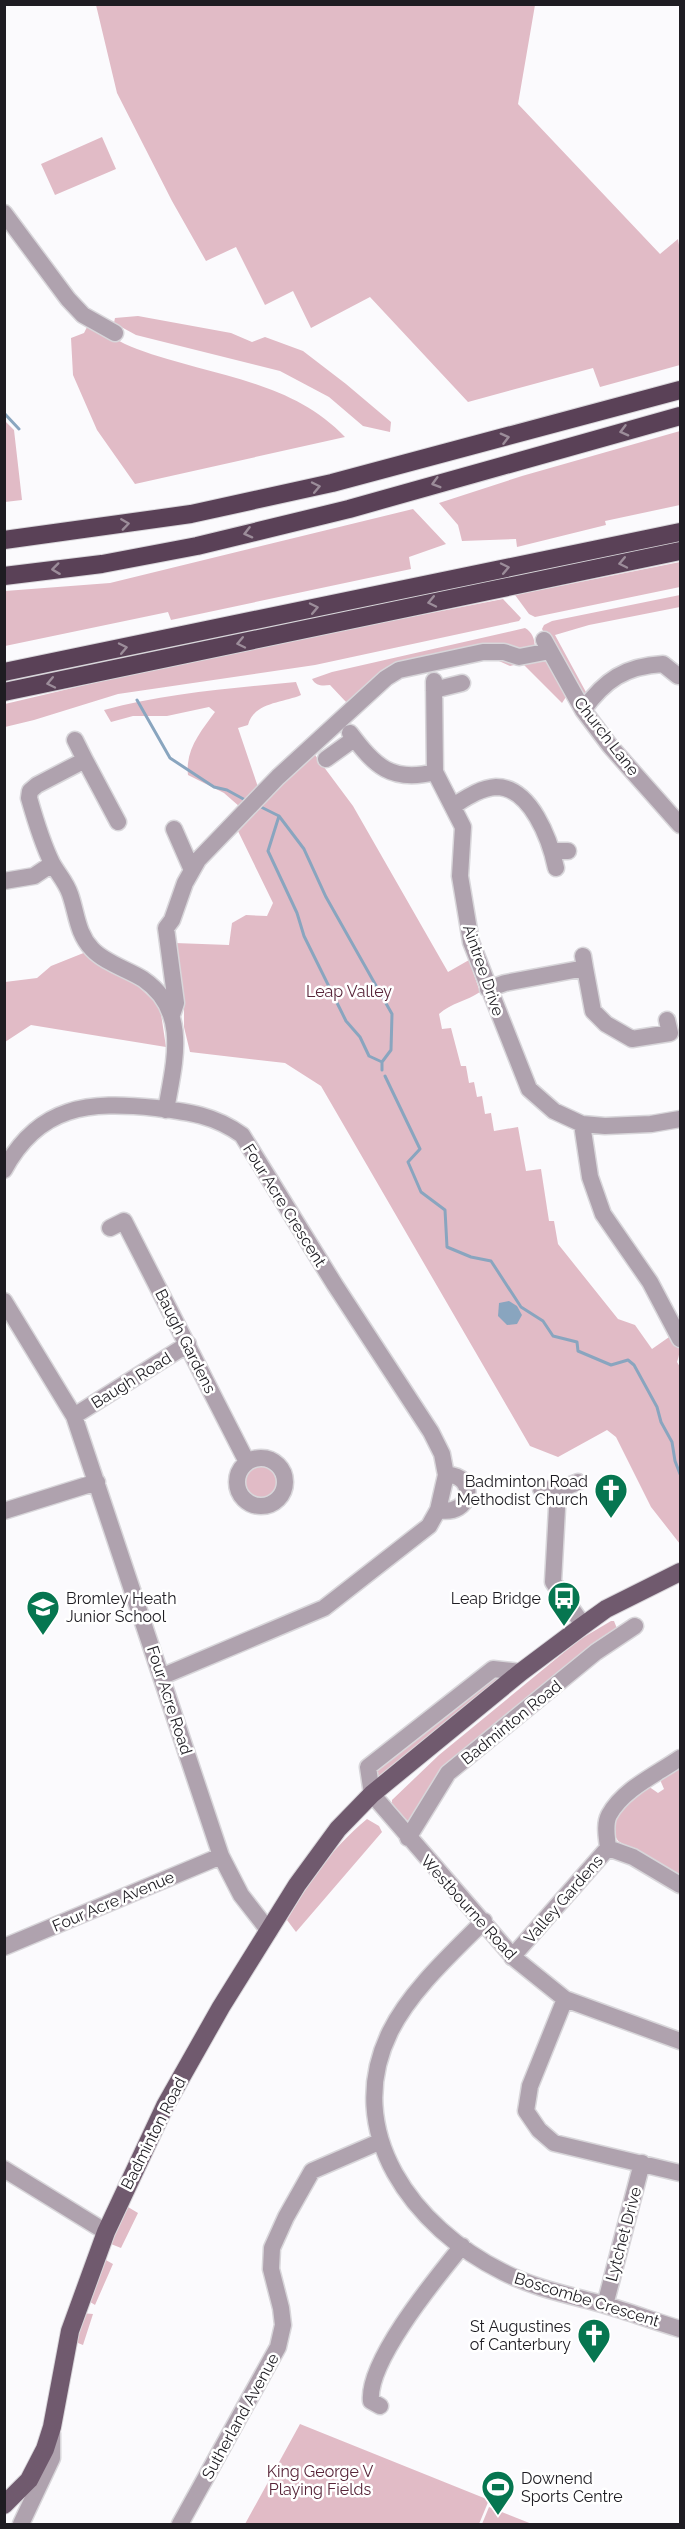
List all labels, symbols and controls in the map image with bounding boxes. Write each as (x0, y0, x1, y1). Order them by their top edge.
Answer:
one-way arrow (619, 424, 630, 436)
one-way arrow (499, 433, 510, 445)
one-way arrow (431, 476, 442, 488)
one-way arrow (311, 481, 321, 494)
one-way arrow (120, 518, 130, 530)
one-way arrow (243, 526, 253, 539)
one-way arrow (618, 556, 628, 569)
one-way arrow (500, 562, 510, 575)
one-way arrow (52, 563, 61, 575)
one-way arrow (427, 595, 437, 608)
one-way arrow (309, 602, 319, 615)
one-way arrow (237, 635, 247, 648)
one-way arrow (118, 642, 128, 655)
one-way arrow (46, 676, 56, 689)
street label: Church Lane (570, 693, 643, 779)
street label: Aintree Drive (459, 922, 508, 1018)
park label: Leap Valley (306, 982, 392, 1001)
street label: Four Acre Crescent (239, 1140, 330, 1271)
street label: Baugh Gardens (151, 1286, 220, 1397)
street label: Baugh Road (88, 1348, 175, 1412)
place label: Badminton Road Methodist Church (457, 1472, 588, 1509)
church icon: Badminton Road Methodist Church (593, 1472, 629, 1519)
bus stop icon: Leap Bridge (546, 1580, 582, 1627)
school or university icon: Bromley Heath Junior School (25, 1589, 61, 1636)
place label: Bromley Heath Junior School (66, 1589, 176, 1626)
place label: Leap Bridge (451, 1589, 541, 1608)
street label: Four Acre Road (143, 1643, 196, 1757)
street label: Badminton Road (457, 1676, 565, 1769)
street label: Westbourne Road (417, 1851, 520, 1963)
street label: Valley Gardens (520, 1851, 607, 1947)
street label: Four Acre Avenue (49, 1867, 177, 1936)
street label: Badminton Road (117, 2074, 190, 2192)
street label: Lytchet Drive (602, 2185, 645, 2283)
street label: Boscombe Crescent (512, 2268, 662, 2331)
place label: St Augustines of Canterbury (470, 2317, 571, 2354)
church icon: St Augustines of Canterbury (576, 2317, 612, 2364)
street label: Sutherland Avenue (198, 2350, 283, 2483)
park label: King George V Playing Fields (267, 2462, 373, 2499)
sports icon: Downend Sports Centre (480, 2469, 516, 2516)
place label: Downend Sports Centre (521, 2469, 623, 2506)

